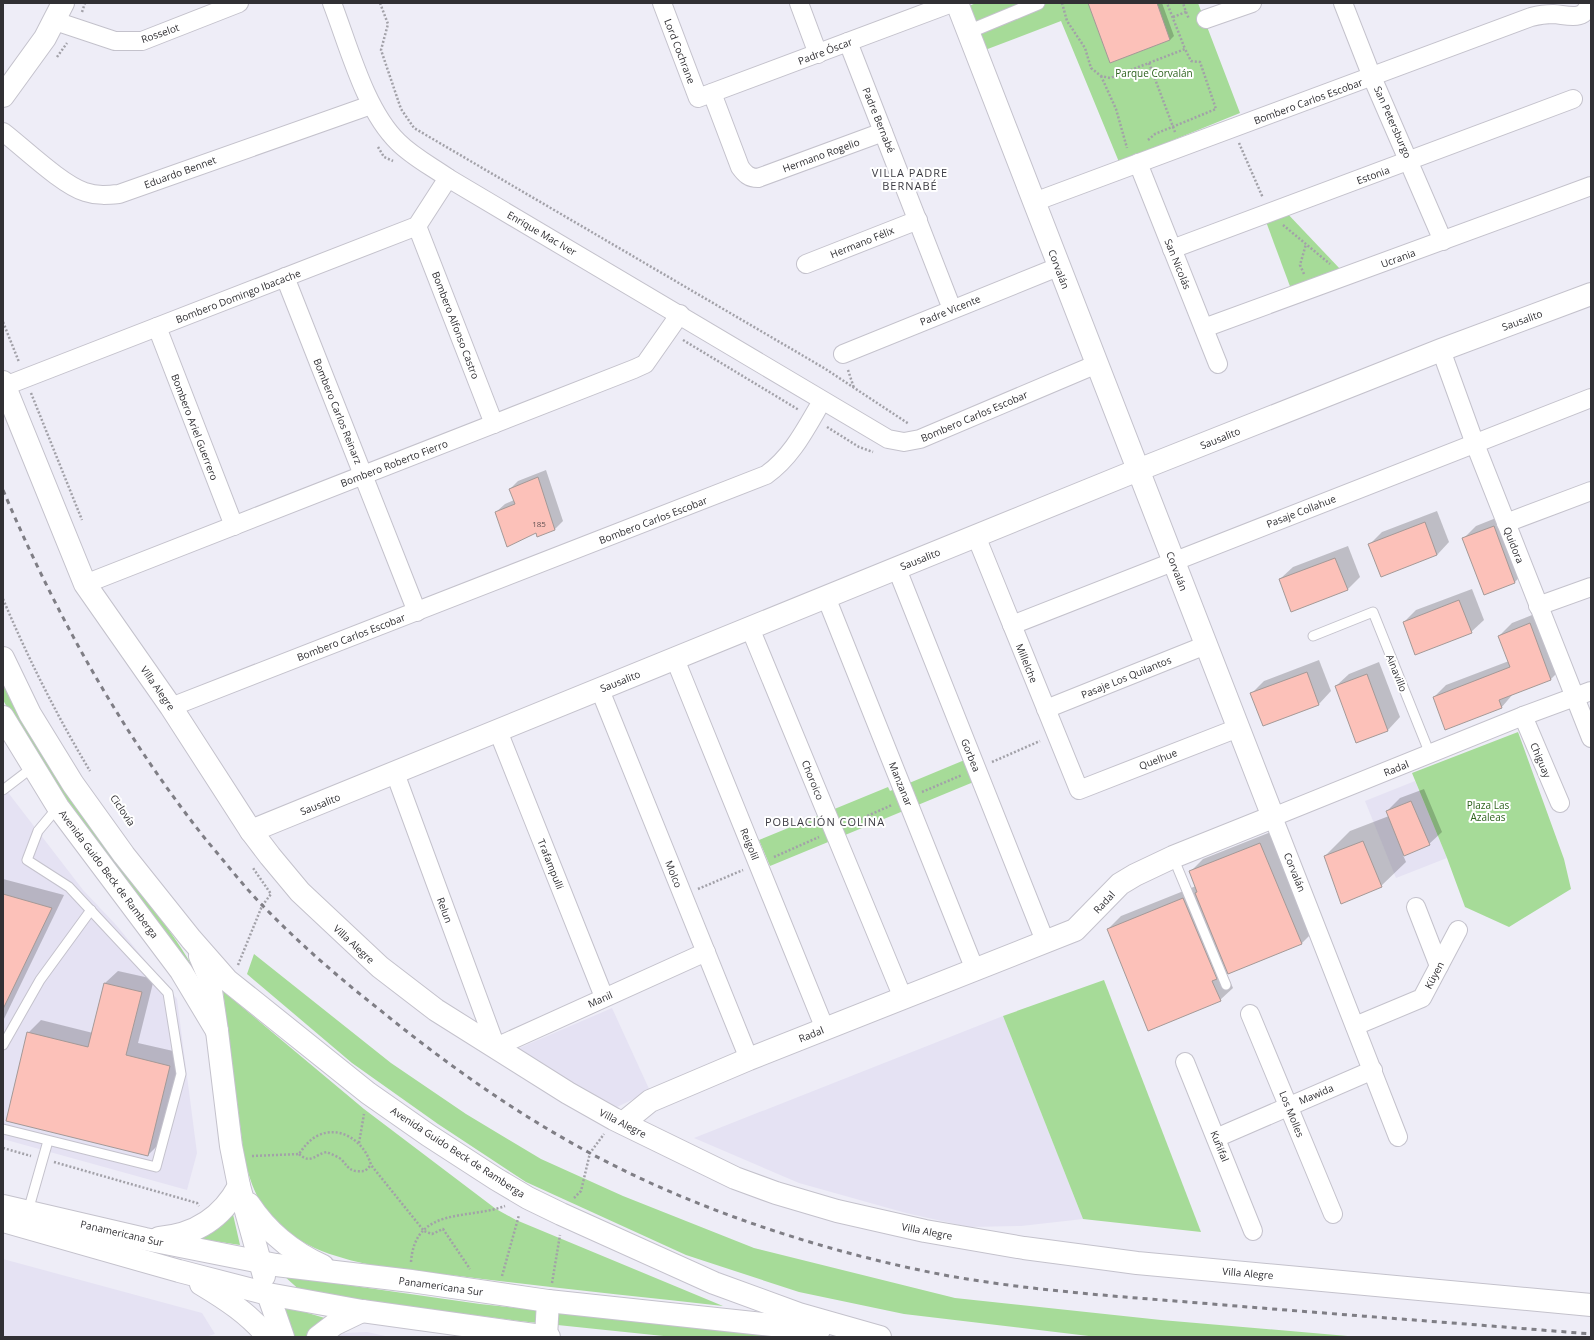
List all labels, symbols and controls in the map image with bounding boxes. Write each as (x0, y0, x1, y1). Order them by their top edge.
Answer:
street label: Lord Cochrane (661, 16, 699, 86)
street label: Rosselot (139, 20, 181, 46)
street label: Padre Óscar (796, 34, 854, 68)
park label: Parque Corvalán (1115, 66, 1193, 80)
street label: Bombero Carlos Escobar (1252, 75, 1364, 127)
street label: San Petersburgo (1371, 84, 1415, 160)
street label: Padre Bernabé (859, 85, 899, 155)
street label: Hermano Rogelio (781, 135, 861, 175)
street label: Eduardo Bennet (142, 152, 218, 192)
street label: Estonia (1355, 163, 1391, 187)
district label: VILLA PADRE BERNABÉ (872, 165, 948, 193)
street label: Enrique Mac Iver (505, 207, 579, 259)
street label: Hermano Félix (828, 223, 897, 261)
street label: San Nicolás (1161, 237, 1195, 292)
street label: Ucrania (1379, 245, 1417, 271)
street label: Corvalán (1045, 247, 1073, 291)
street label: Bombero Domingo Ibacache (174, 266, 303, 326)
street label: Bombero Alfonso Castro (429, 269, 483, 381)
street label: Padre Vicente (918, 291, 983, 329)
street label: Sausalito (1500, 306, 1544, 334)
street label: Bombero Carlos Reinarz (310, 356, 366, 466)
street label: Bombero Ariel Guerrero (168, 372, 222, 482)
street label: Bombero Carlos Escobar (918, 387, 1030, 445)
street label: Sausalito (1198, 424, 1242, 452)
street label: Bombero Roberto Fierro (338, 436, 450, 490)
street label: Pasaje Collahue (1264, 491, 1338, 531)
street label: Bombero Carlos Escobar (597, 493, 709, 547)
house number: 185 (532, 518, 546, 529)
street label: Quidora (1500, 525, 1528, 565)
street label: Sausalito (898, 545, 942, 573)
street label: Corvalán (1163, 549, 1191, 593)
street label: Bombero Carlos Escobar (295, 610, 407, 664)
street label: Millelche (1013, 641, 1041, 685)
street label: Pasaje Los Quilantos (1079, 652, 1173, 702)
street label: Ainavillo (1383, 652, 1411, 694)
street label: Villa Alegre (138, 663, 179, 713)
street label: Sausalito (598, 667, 642, 695)
street label: Gorbea (958, 736, 984, 774)
street label: Chiguay (1527, 740, 1555, 781)
street label: Quelhue (1137, 745, 1180, 773)
street label: Radal (1381, 757, 1411, 779)
street label: Choroico (799, 758, 827, 802)
street label: Manzanar (886, 760, 916, 808)
street label: Sausalito (298, 790, 342, 818)
street label: Ciclovía (107, 791, 139, 829)
park label: Plaza Las Azaleas (1467, 798, 1509, 824)
street label: Avenida Guido Beck de Ramberga (56, 807, 162, 941)
district label: POBLACIÓN COLINA (765, 814, 885, 829)
street label: Reigolil (737, 826, 763, 862)
street label: Trafampulli (535, 837, 567, 891)
street label: Corvalán (1281, 850, 1309, 894)
street label: Molco (662, 858, 686, 890)
street label: Radal (1090, 888, 1118, 916)
street label: Relun (434, 895, 456, 925)
street label: Villa Alegre (330, 921, 378, 967)
street label: Küyen (1421, 959, 1447, 991)
street label: Manil (585, 987, 615, 1011)
street label: Radal (796, 1023, 826, 1045)
street label: Mawida (1296, 1080, 1336, 1108)
street label: Los Molles (1276, 1089, 1308, 1140)
street label: Avenida Guido Beck de Ramberga (388, 1103, 528, 1201)
street label: Villa Alegre (597, 1105, 649, 1141)
street label: Kuñifal (1207, 1128, 1233, 1164)
street label: Panamericana Sur (79, 1217, 165, 1249)
street label: Villa Alegre (900, 1219, 954, 1243)
street label: Villa Alegre (1222, 1264, 1275, 1282)
street label: Panamericana Sur (398, 1273, 484, 1299)

